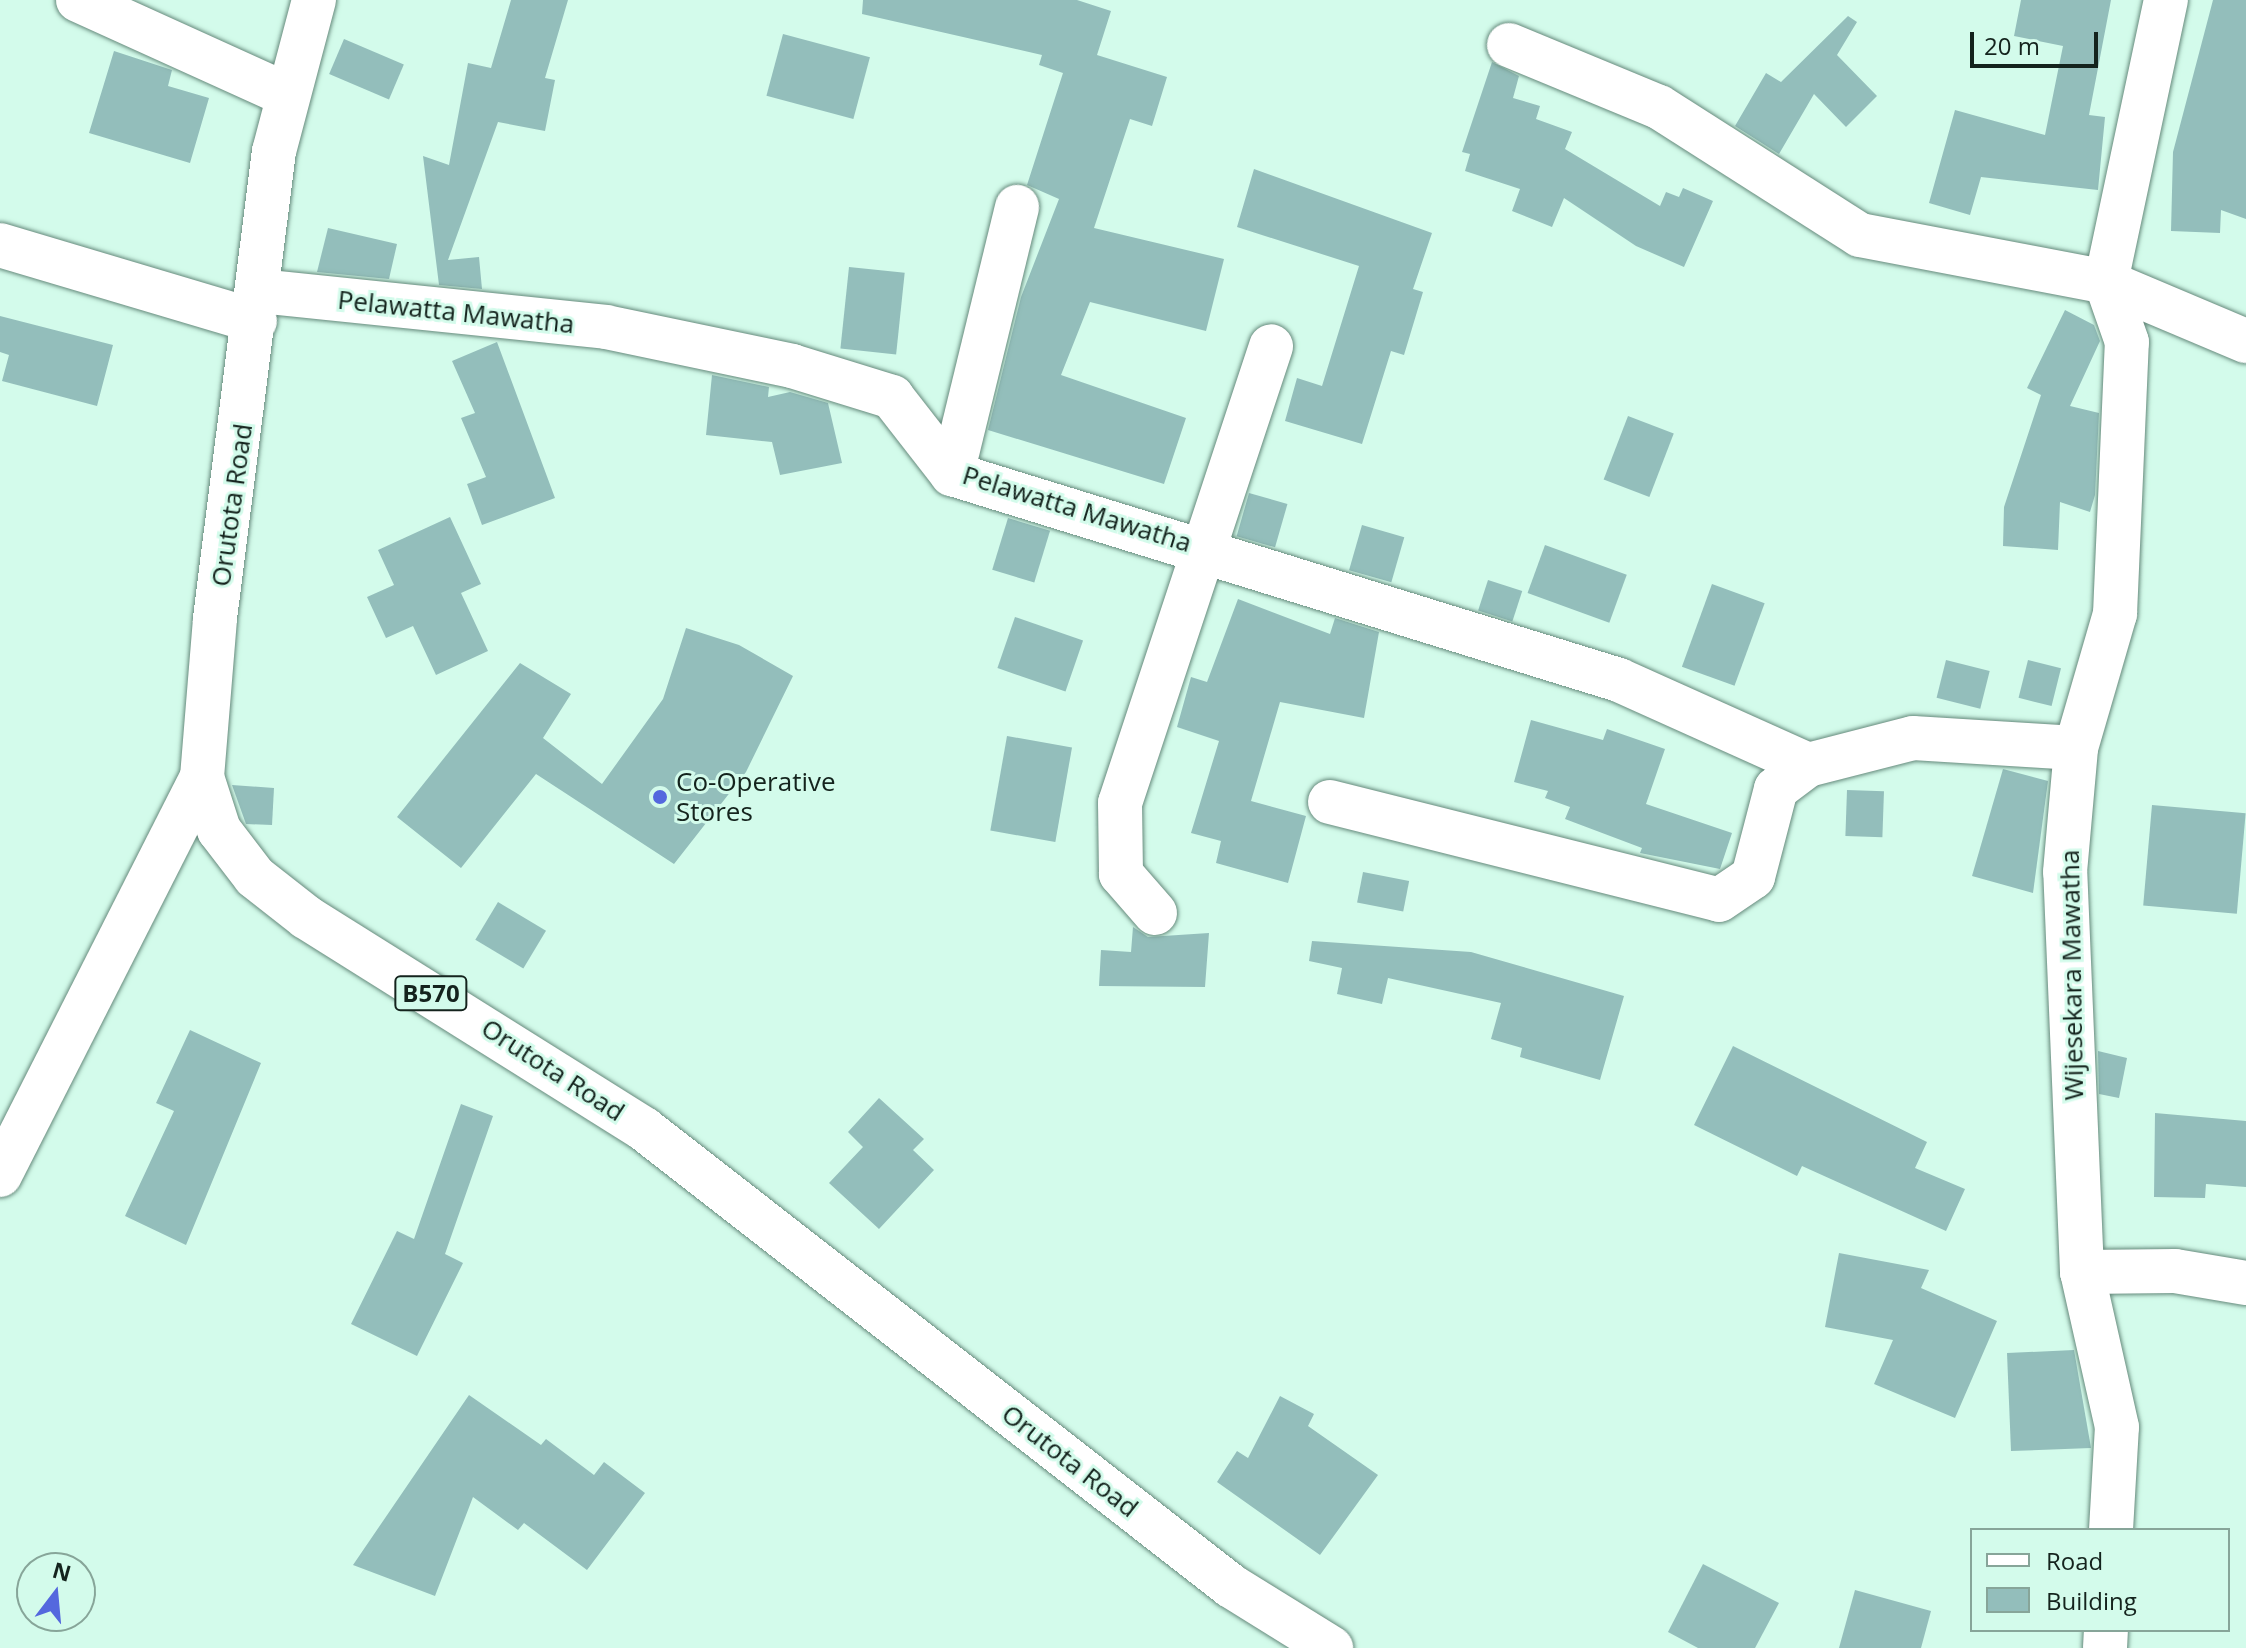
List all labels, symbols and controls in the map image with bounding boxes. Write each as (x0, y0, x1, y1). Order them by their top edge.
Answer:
scale bar (1974, 16, 2102, 66)
text: 20 m (1984, 29, 2040, 62)
street label: Pelawatta Mawatha (336, 284, 576, 340)
street label: Orutota Road (205, 422, 259, 588)
street label: Pelawatta Mawatha (959, 459, 1195, 559)
place label: Co-Operative Stores (676, 766, 836, 828)
marker: Co-Operative Stores (651, 788, 669, 806)
street label: Wijesekara Mawatha (2054, 849, 2090, 1101)
road number: B570 (393, 973, 469, 1013)
street label: Orutota Road (476, 1012, 630, 1128)
street label: Orutota Road (996, 1398, 1144, 1524)
legend (1970, 1528, 2230, 1632)
text: Road (2046, 1544, 2103, 1577)
north arrow (16, 1552, 96, 1632)
text: N (49, 1554, 75, 1588)
text: Building (2046, 1584, 2137, 1617)

